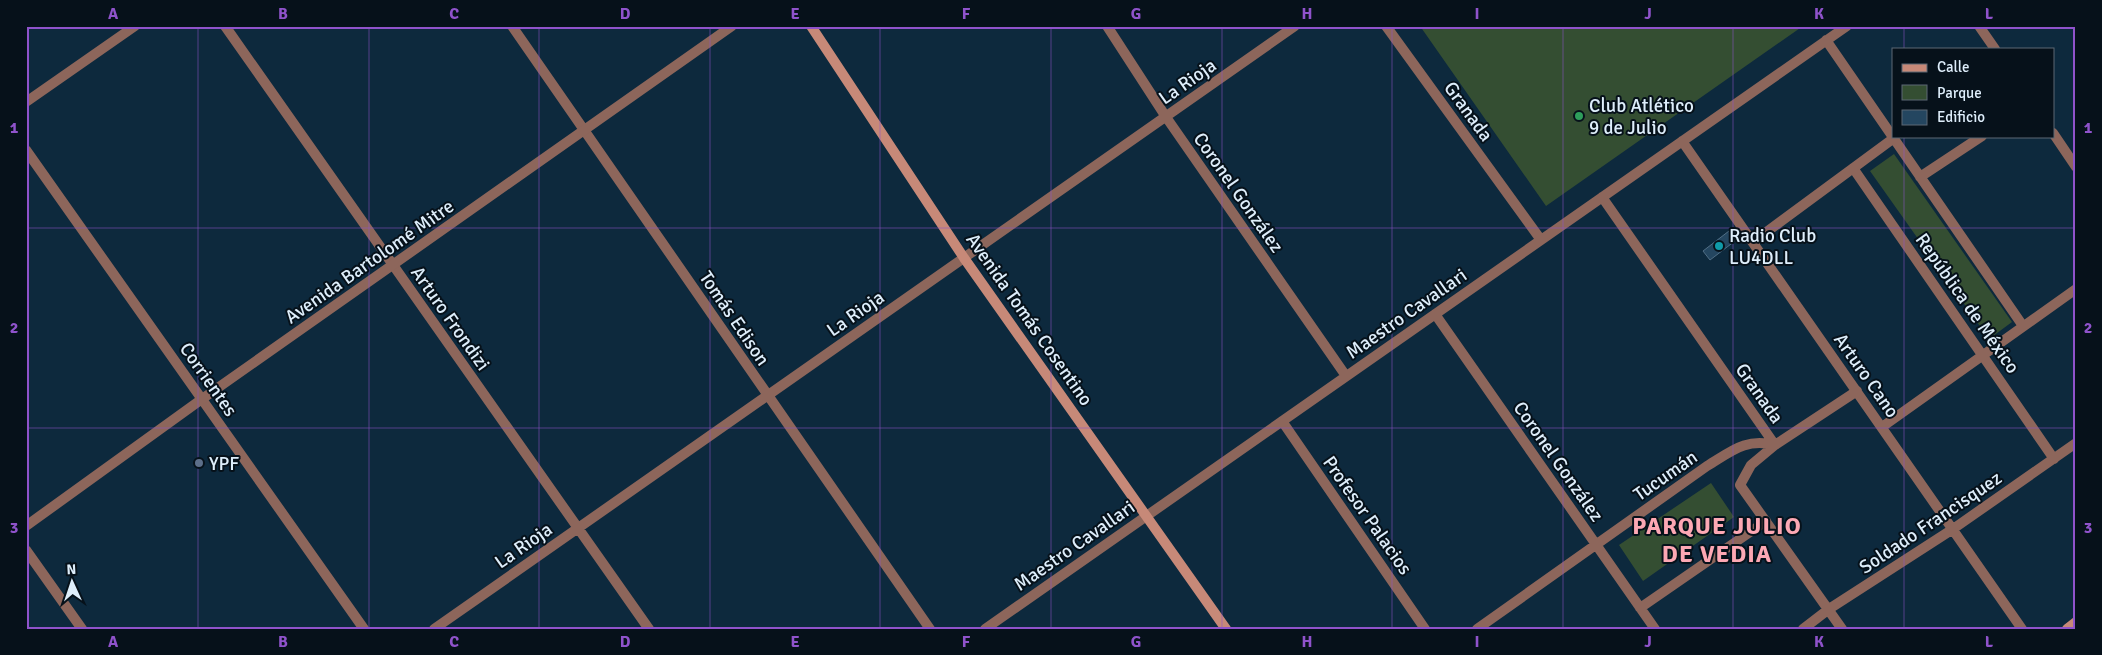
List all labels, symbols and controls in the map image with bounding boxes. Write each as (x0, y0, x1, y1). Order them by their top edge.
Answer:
text: A (108, 4, 119, 24)
text: B (278, 4, 288, 24)
text: C (449, 4, 459, 24)
text: D (620, 4, 631, 24)
text: E (790, 4, 800, 24)
text: F (962, 4, 971, 24)
text: G (1131, 4, 1141, 24)
text: H (1302, 4, 1312, 24)
text: I (1474, 4, 1480, 24)
text: J (1644, 4, 1652, 24)
text: K (1814, 4, 1824, 24)
text: L (1985, 4, 1994, 24)
legend (1892, 48, 2054, 138)
street label: La Rioja (1154, 53, 1221, 110)
text: Calle (1937, 58, 1970, 76)
street label: Granada (1438, 77, 1498, 146)
text: Parque (1937, 84, 1982, 102)
place label: Club Atlético 9 de Julio (1589, 94, 1694, 140)
text: Edificio (1937, 108, 1985, 126)
marker: Club Atlético 9 de Julio (1573, 110, 1585, 122)
text: 1 (10, 118, 19, 138)
text: 1 (2084, 118, 2093, 138)
street label: Coronel González (1188, 128, 1289, 257)
street label: Avenida Bartolomé Mitre (280, 194, 459, 329)
place label: Radio Club LU4DLL (1729, 224, 1816, 270)
street label: Avenida Tomás Cosentino (961, 229, 1098, 411)
street label: República de México (1910, 229, 2025, 378)
marker: Radio Club LU4DLL (1713, 240, 1725, 252)
street label: Arturo Frondizi (405, 262, 495, 375)
street label: Maestro Cavallari (1341, 263, 1472, 364)
street label: Tomás Edison (694, 267, 775, 371)
street label: La Rioja (822, 285, 889, 342)
text: 2 (10, 318, 18, 338)
text: 2 (2084, 318, 2092, 338)
street label: Arturo Cano (1828, 329, 1904, 423)
street label: Corrientes (174, 338, 242, 421)
street label: Granada (1730, 359, 1789, 428)
street label: Coronel González (1508, 397, 1609, 526)
street label: Tucumán (1629, 445, 1702, 506)
place label: YPF (209, 452, 239, 476)
street label: Profesor Palacios (1317, 452, 1417, 580)
marker: YPF (193, 457, 205, 469)
street label: Soldado Francisquez (1855, 466, 2006, 579)
street label: Maestro Cavallari (1009, 495, 1140, 596)
district label: PARQUE JULIO DE VEDIA (1632, 511, 1802, 569)
street label: La Rioja (490, 517, 557, 574)
text: 3 (10, 518, 18, 538)
text: 3 (2084, 518, 2092, 538)
north arrow (48, 558, 98, 608)
text: N (66, 561, 77, 578)
text: A (108, 632, 119, 652)
text: B (278, 632, 288, 652)
text: C (449, 632, 459, 652)
text: D (620, 632, 631, 652)
text: E (790, 632, 800, 652)
text: F (962, 632, 971, 652)
text: G (1131, 632, 1141, 652)
text: H (1302, 632, 1312, 652)
text: I (1474, 632, 1480, 652)
text: J (1644, 632, 1652, 652)
text: K (1814, 632, 1824, 652)
text: L (1985, 632, 1994, 652)

